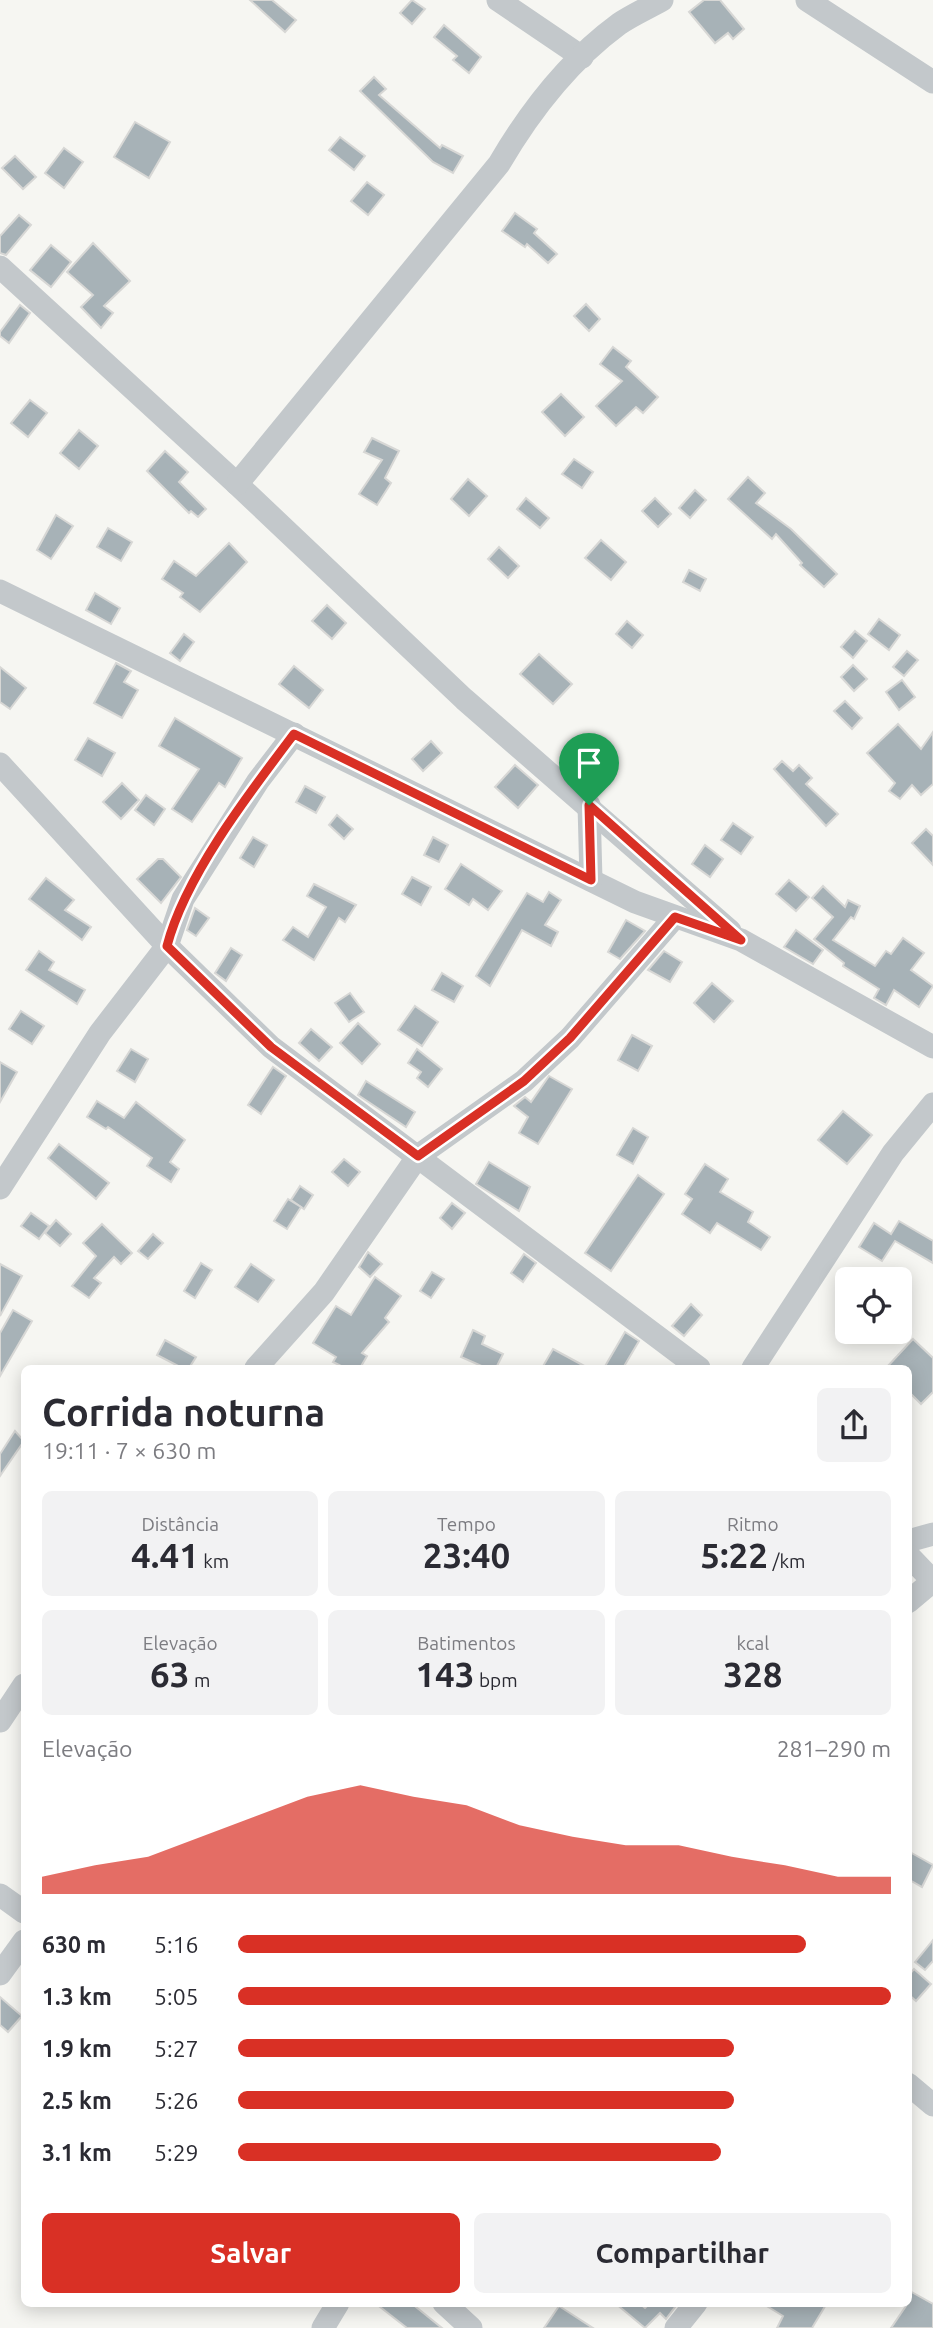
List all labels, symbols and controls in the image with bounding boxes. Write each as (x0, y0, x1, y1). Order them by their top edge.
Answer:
pin (559, 733, 619, 805)
icon: arrive (570, 744, 608, 782)
map controls (835, 1267, 912, 1344)
button: locate (835, 1267, 912, 1344)
button: share (817, 1388, 891, 1462)
text: Corrida noturna (42, 1391, 325, 1433)
text: 19:11 · 7 × 630 m (42, 1438, 216, 1463)
text: Distância (141, 1513, 219, 1535)
text: Tempo (437, 1513, 496, 1535)
text: Ritmo (727, 1513, 779, 1535)
text: 4.41 (131, 1535, 199, 1575)
text: 23:40 (423, 1535, 510, 1575)
text: 5:22 (700, 1535, 768, 1575)
text: km (199, 1550, 229, 1572)
text: /km (768, 1550, 805, 1572)
text: Elevação (143, 1632, 218, 1654)
text: Batimentos (417, 1632, 516, 1654)
text: kcal (736, 1632, 769, 1654)
text: 63 (150, 1654, 190, 1694)
text: 143 (415, 1654, 475, 1694)
text: 328 (723, 1654, 782, 1694)
text: m (190, 1669, 210, 1691)
text: bpm (475, 1669, 518, 1691)
text: Elevação (42, 1736, 133, 1761)
text: 281–290 m (777, 1736, 891, 1761)
text: 630 m (42, 1932, 106, 1957)
text: 5:16 (154, 1932, 199, 1957)
text: 1.3 km (42, 1984, 112, 2009)
text: 5:05 (154, 1984, 199, 2009)
text: 1.9 km (42, 2036, 112, 2061)
text: 5:27 (154, 2036, 199, 2061)
text: 2.5 km (42, 2088, 112, 2113)
text: 5:26 (154, 2088, 199, 2113)
text: 3.1 km (42, 2140, 112, 2165)
text: 5:29 (154, 2140, 199, 2165)
button: Salvar (42, 2213, 460, 2293)
button: Compartilhar (474, 2213, 891, 2293)

